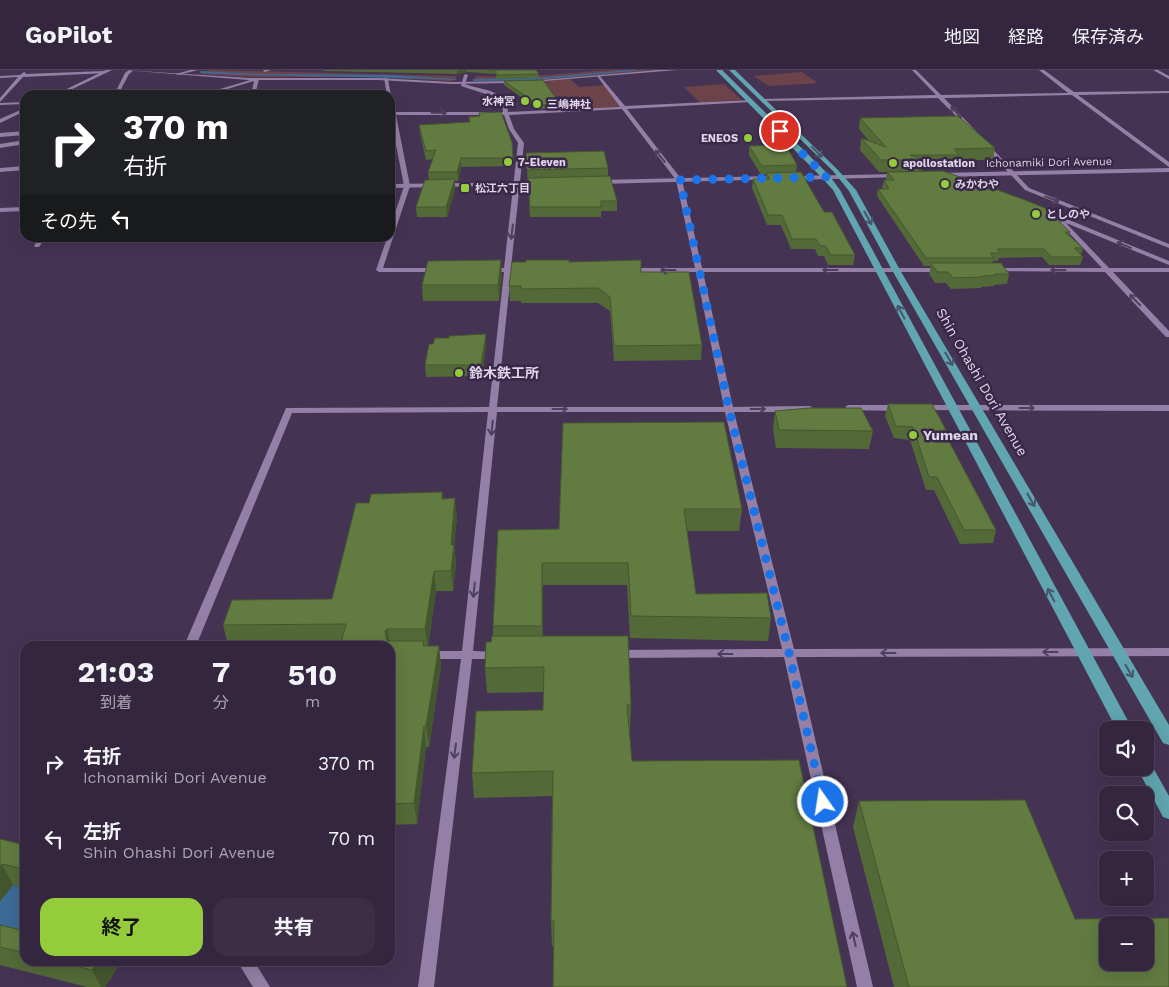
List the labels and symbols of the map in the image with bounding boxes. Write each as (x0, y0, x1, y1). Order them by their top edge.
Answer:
place label: 水神宮 (482, 95, 515, 108)
marker: 水神宮 (519, 95, 531, 107)
marker: 三嶋神社 (531, 98, 543, 110)
place label: 三嶋神社 (547, 98, 591, 111)
one-way arrow (950, 105, 961, 118)
one-way arrow (430, 108, 446, 118)
pin (759, 110, 801, 152)
place label: ENEOS (701, 132, 738, 145)
marker: ENEOS (742, 132, 754, 144)
one-way arrow (811, 146, 823, 158)
one-way arrow (655, 150, 666, 163)
street label: Ichonamiki Dori Avenue (986, 155, 1112, 170)
marker: 7-Eleven (502, 156, 514, 168)
place label: 7-Eleven (518, 156, 566, 169)
marker: apollostation (887, 157, 899, 169)
place label: apollostation (903, 157, 975, 170)
marker: みかわや (939, 178, 951, 190)
place label: みかわや (955, 178, 999, 191)
marker: 松江六丁目 (459, 182, 471, 194)
place label: 松江六丁目 (475, 182, 530, 195)
one-way arrow (1045, 195, 1060, 204)
marker: としのや (1030, 208, 1042, 220)
place label: としのや (1046, 208, 1090, 221)
one-way arrow (864, 211, 874, 225)
one-way arrow (507, 224, 517, 240)
one-way arrow (1117, 239, 1132, 249)
one-way arrow (660, 265, 676, 275)
one-way arrow (822, 265, 838, 275)
one-way arrow (1050, 265, 1066, 275)
one-way arrow (1129, 294, 1141, 306)
one-way arrow (896, 305, 906, 320)
street label: Shin Ohashi Dori Avenue (933, 305, 1031, 459)
one-way arrow (944, 352, 954, 366)
place label: 鈴木鉄工所 (469, 365, 539, 381)
marker: 鈴木鉄工所 (453, 367, 465, 379)
one-way arrow (1018, 403, 1034, 413)
one-way arrow (552, 404, 568, 414)
one-way arrow (750, 404, 766, 414)
one-way arrow (487, 420, 497, 436)
place label: Yumean (923, 427, 978, 443)
marker: Yumean (907, 429, 919, 441)
one-way arrow (1026, 492, 1036, 506)
one-way arrow (469, 581, 479, 597)
one-way arrow (1046, 587, 1056, 602)
one-way arrow (1043, 647, 1059, 657)
one-way arrow (880, 648, 896, 658)
one-way arrow (718, 649, 734, 659)
one-way arrow (1125, 663, 1135, 677)
one-way arrow (450, 743, 460, 759)
position arrow (796, 775, 848, 827)
one-way arrow (849, 932, 858, 948)

